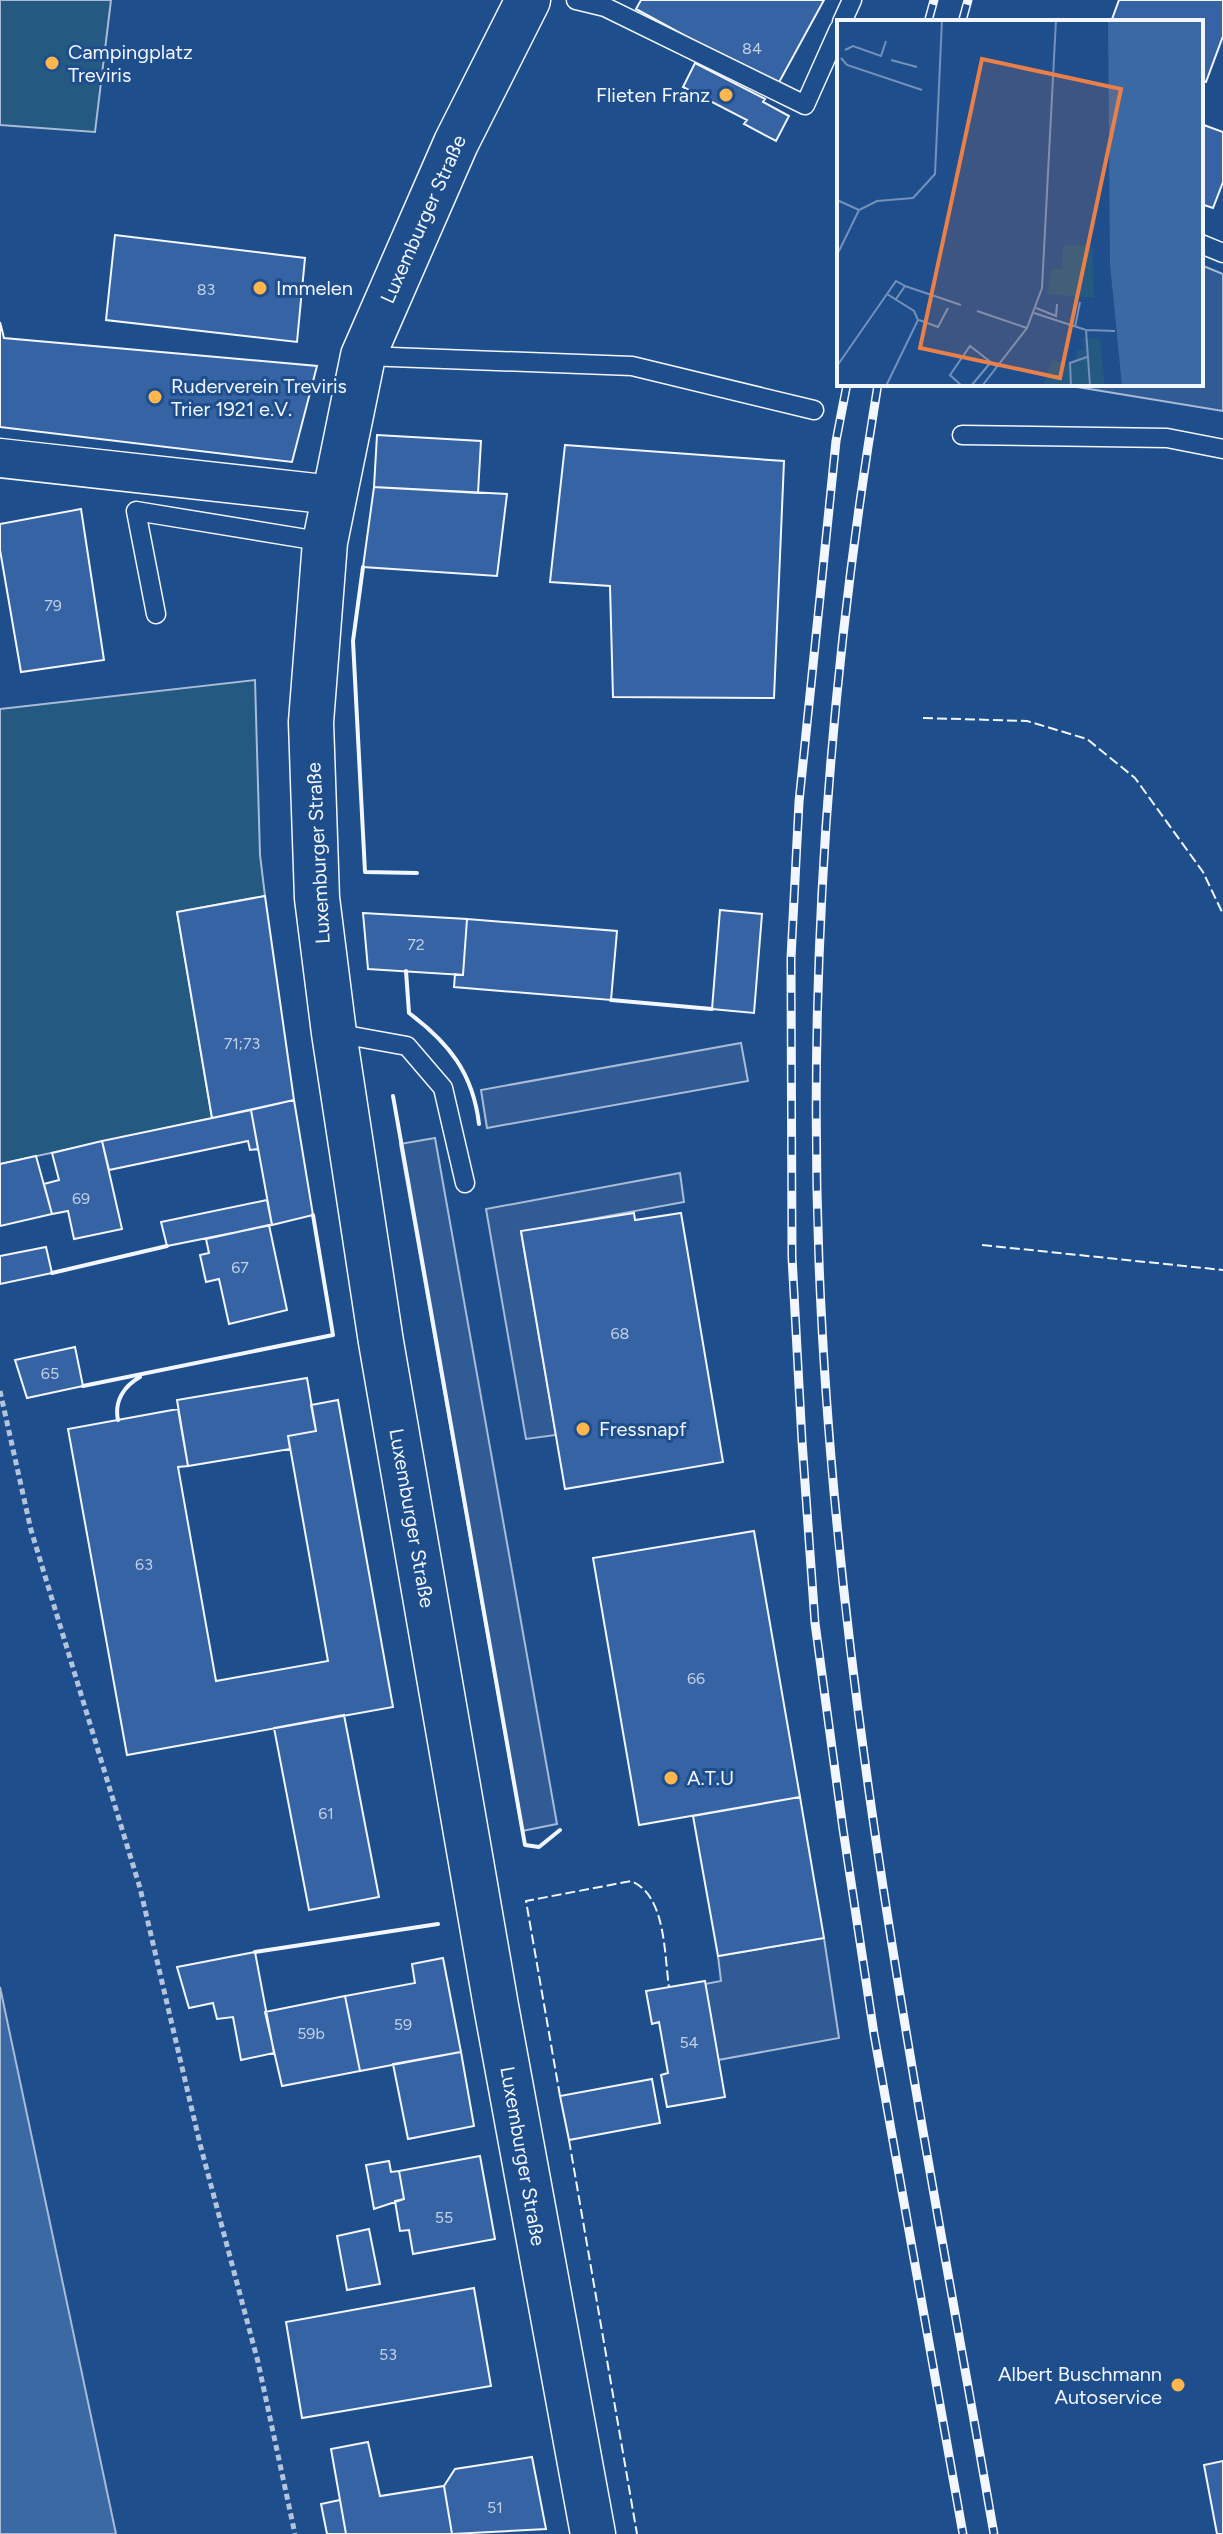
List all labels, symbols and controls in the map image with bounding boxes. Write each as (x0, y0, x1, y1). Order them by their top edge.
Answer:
inset map (837, 20, 1203, 386)
house number: 84 (742, 39, 762, 58)
place label: Campingplatz Treviris (68, 40, 193, 87)
marker: Campingplatz Treviris (43, 54, 61, 72)
place label: Flieten Franz (596, 83, 710, 107)
marker: Flieten Franz (717, 86, 735, 104)
street label: Luxemburger Straße (375, 131, 471, 307)
place label: Immelen (276, 276, 353, 300)
marker: Immelen (251, 279, 269, 297)
house number: 83 (197, 280, 215, 299)
place label: Ruderverein Treviris Trier 1921 e.V. (171, 374, 347, 421)
marker: Ruderverein Treviris Trier 1921 e.V. (146, 388, 164, 406)
house number: 79 (44, 596, 62, 615)
street label: Luxemburger Straße (301, 761, 335, 944)
house number: 72 (407, 935, 425, 954)
house number: 71;73 (224, 1034, 260, 1053)
house number: 69 (72, 1189, 90, 1208)
house number: 67 (231, 1258, 249, 1277)
house number: 68 (611, 1324, 629, 1343)
house number: 65 (41, 1364, 59, 1383)
place label: Fressnapf (599, 1417, 687, 1441)
marker: Fressnapf (574, 1420, 592, 1438)
street label: Luxemburger Straße (384, 1426, 440, 1610)
house number: 63 (135, 1555, 153, 1574)
house number: 66 (687, 1669, 705, 1688)
place label: A.T.U (687, 1766, 734, 1790)
marker: A.T.U (662, 1769, 680, 1787)
house number: 61 (318, 1804, 334, 1823)
house number: 59 (394, 2015, 412, 2034)
house number: 59b (297, 2024, 325, 2043)
house number: 54 (679, 2033, 699, 2052)
street label: Luxemburger Straße (495, 2064, 551, 2248)
house number: 55 (435, 2208, 453, 2227)
house number: 53 (379, 2345, 397, 2364)
place label: Albert Buschmann Autoservice (998, 2362, 1162, 2409)
marker: Albert Buschmann Autoservice (1169, 2376, 1187, 2394)
house number: 51 (487, 2498, 503, 2517)

